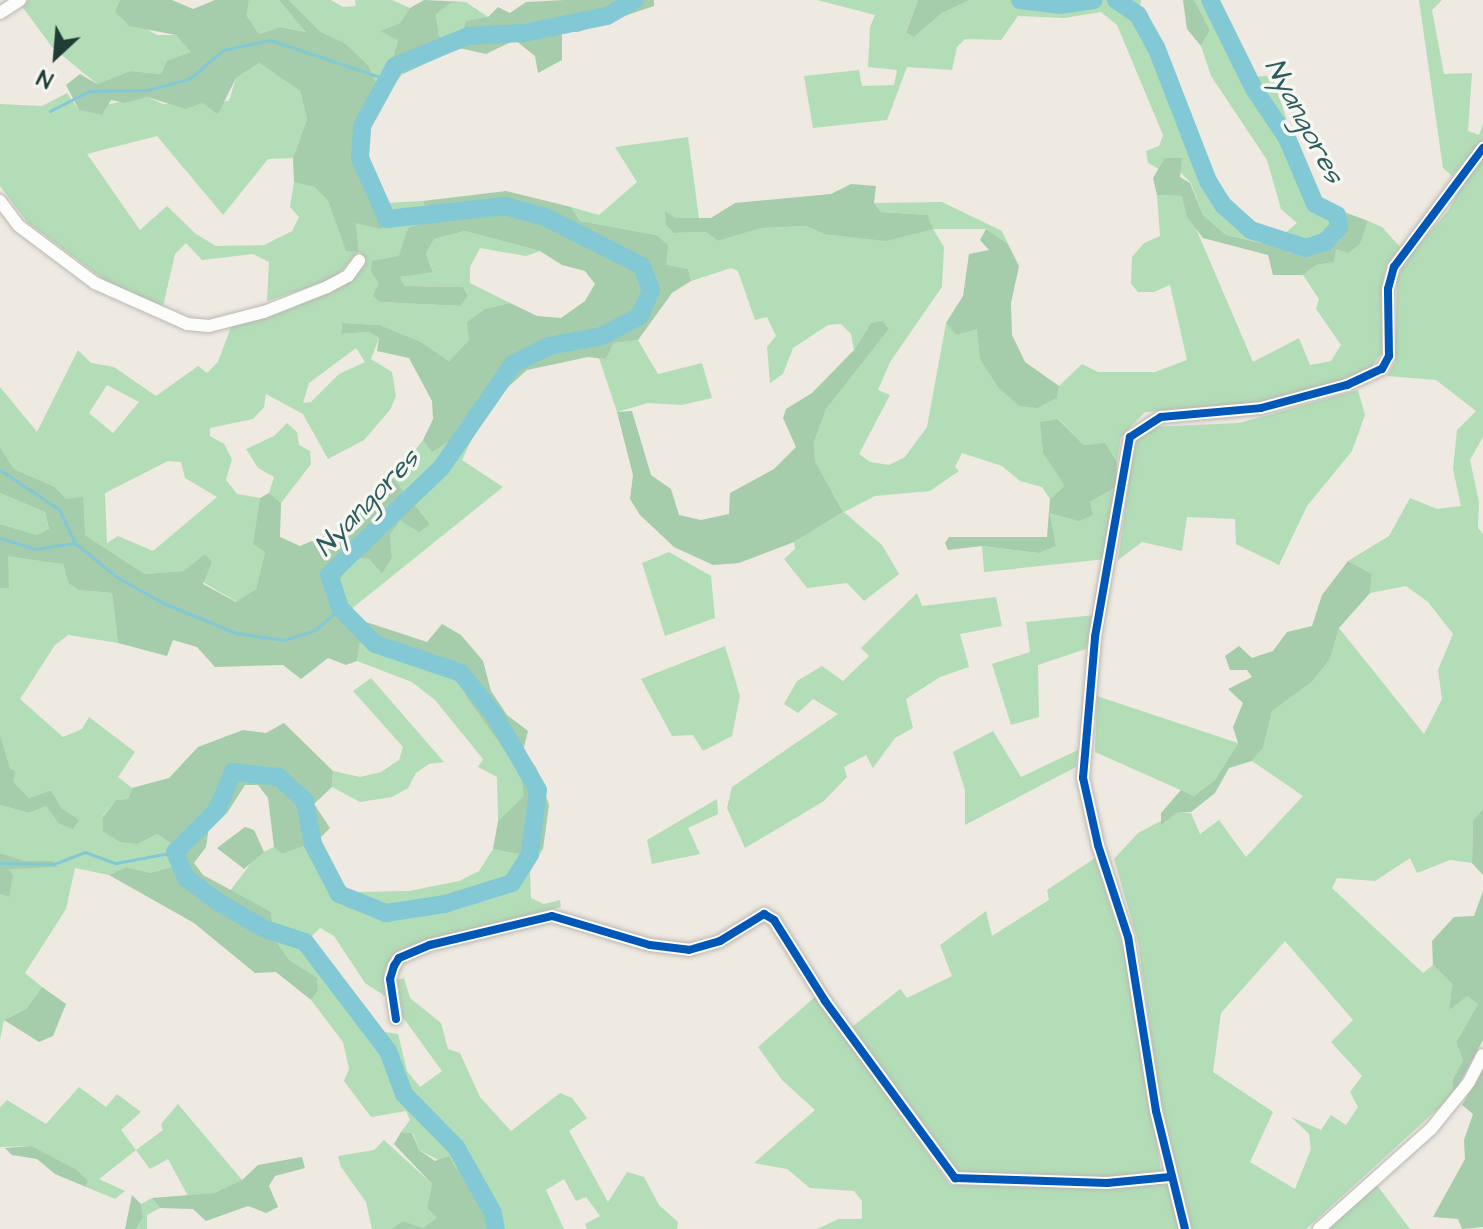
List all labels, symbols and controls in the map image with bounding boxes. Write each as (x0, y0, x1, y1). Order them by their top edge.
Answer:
north arrow (16, 16, 96, 96)
water label: Nyangores (1257, 53, 1351, 189)
text: N (32, 61, 58, 95)
water label: Nyangores (308, 442, 426, 564)

